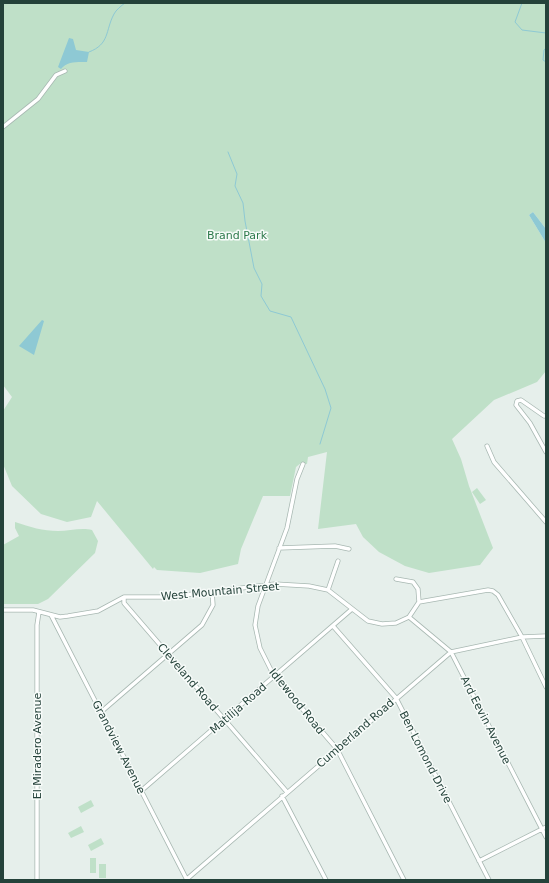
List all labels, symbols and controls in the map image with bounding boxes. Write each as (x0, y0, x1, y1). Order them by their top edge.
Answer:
park label: Brand Park (207, 229, 268, 242)
street label: West Mountain Street (160, 580, 280, 603)
street label: Cleveland Road (155, 641, 221, 714)
street label: Idlewood Road (266, 666, 327, 737)
street label: Ard Eevin Avenue (458, 674, 513, 767)
street label: Matilija Road (207, 680, 269, 736)
street label: El Miradero Avenue (31, 693, 44, 799)
street label: Cumberland Road (314, 696, 397, 771)
street label: Grandview Avenue (89, 698, 148, 796)
street label: Ben Lomond Drive (397, 709, 455, 806)

